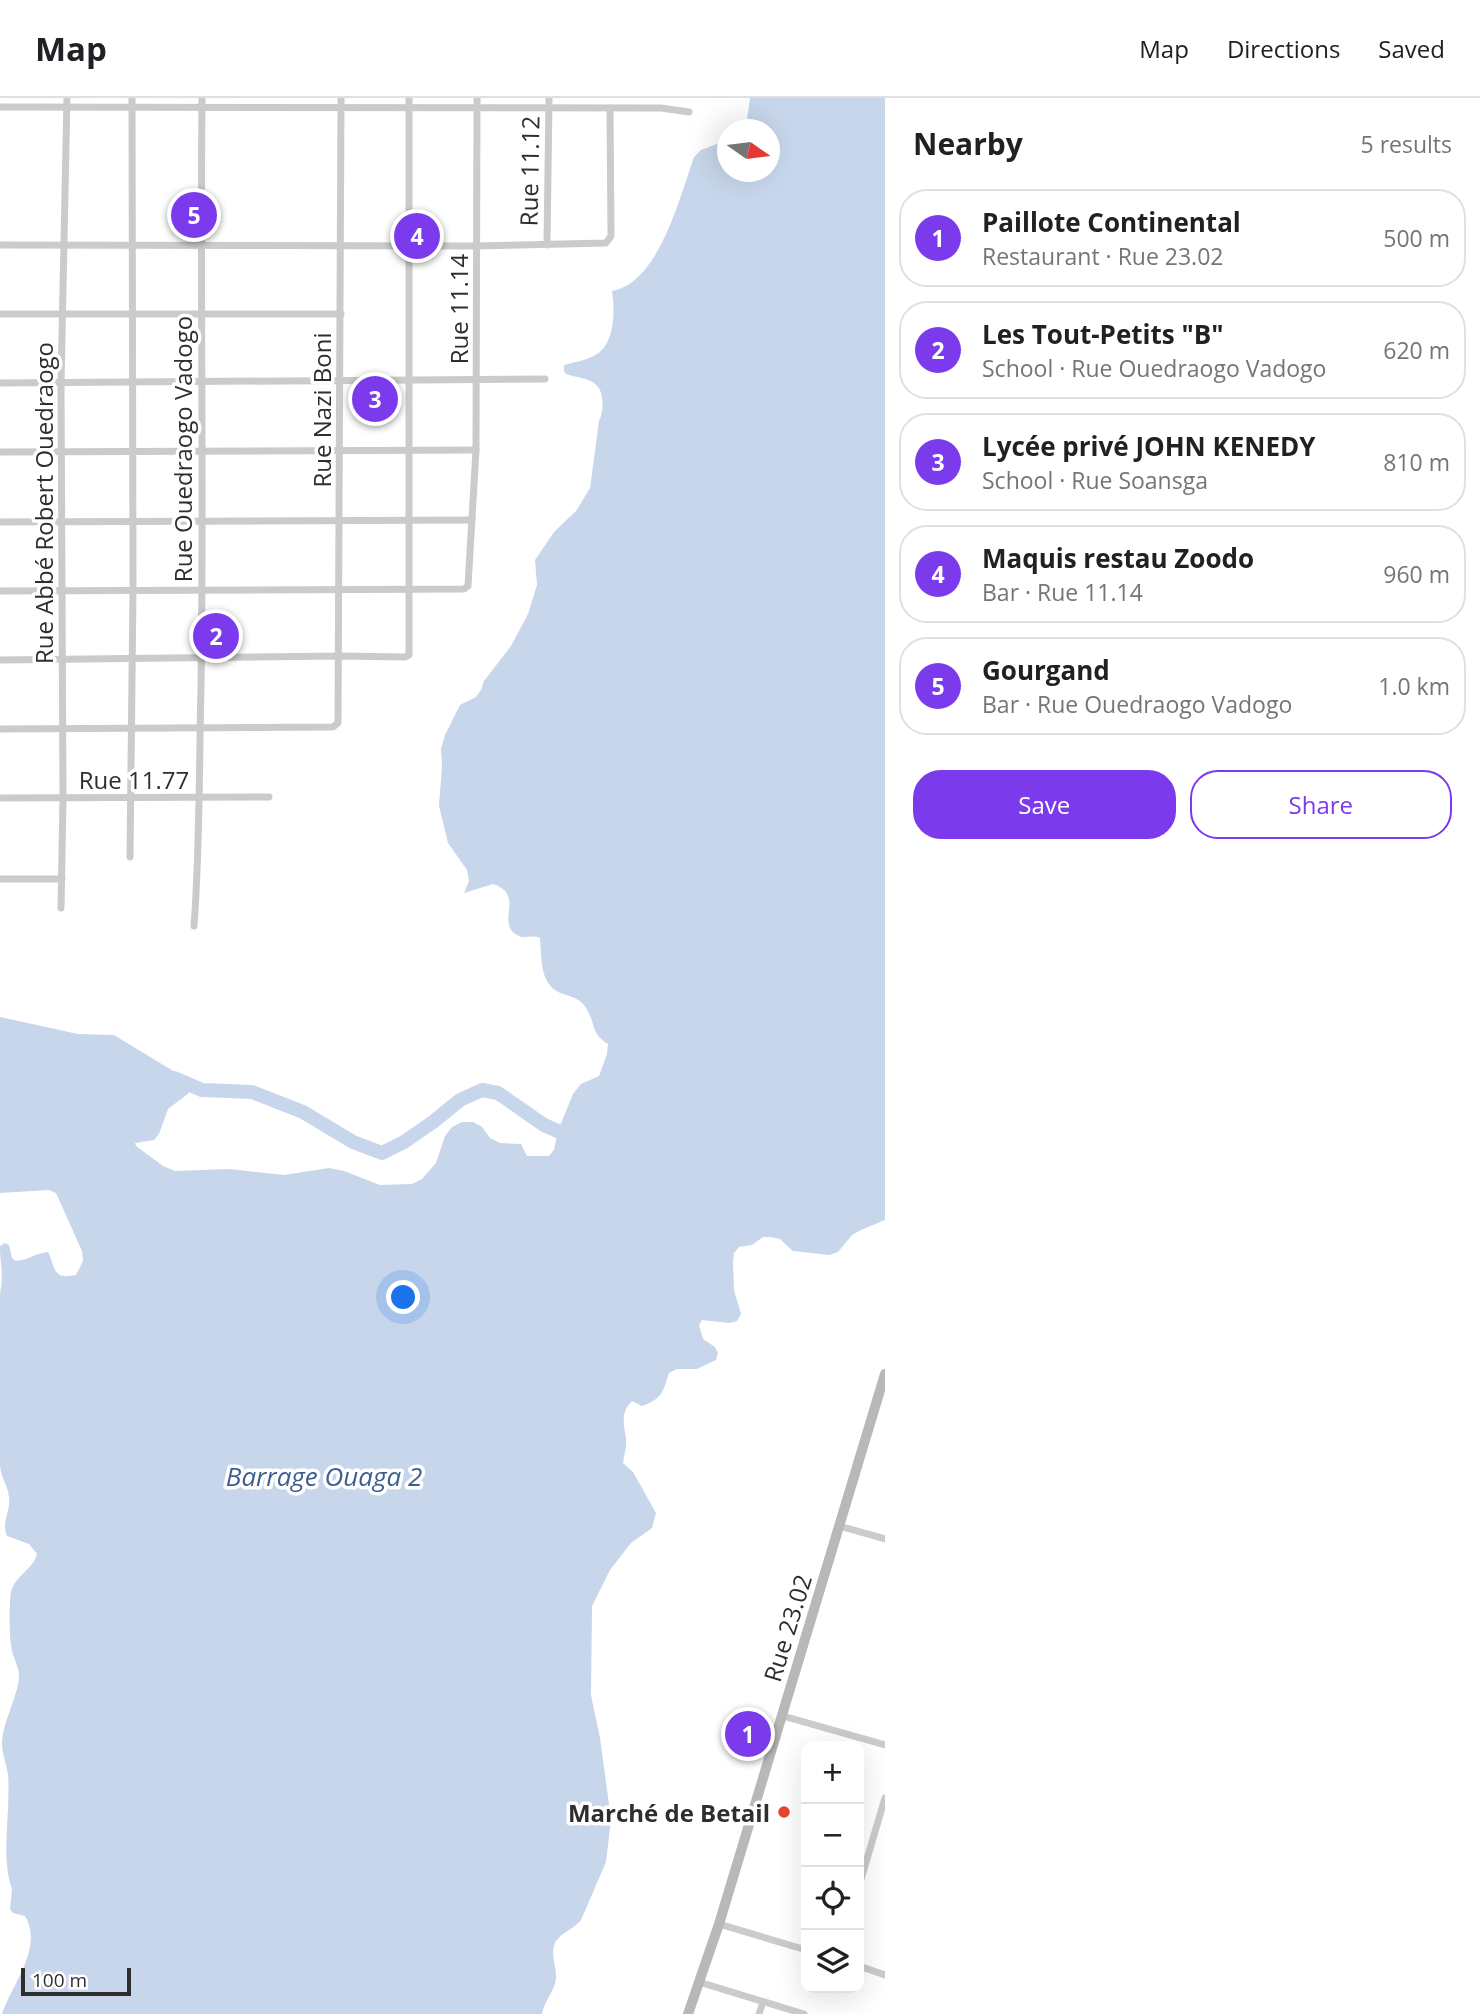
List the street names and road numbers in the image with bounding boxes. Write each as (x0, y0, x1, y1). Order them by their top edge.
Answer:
street label: Rue 11.12 (512, 116, 546, 226)
street label: Rue 11.14 (442, 254, 475, 364)
street label: Rue Ouedraogo Vadogo (166, 316, 199, 582)
street label: Rue Nazi Boni (305, 333, 338, 487)
street label: Rue Abbé Robert Ouedraogo (27, 342, 60, 664)
street label: Rue 11.77 (79, 763, 189, 796)
street label: Rue 23.02 (755, 1570, 819, 1686)

